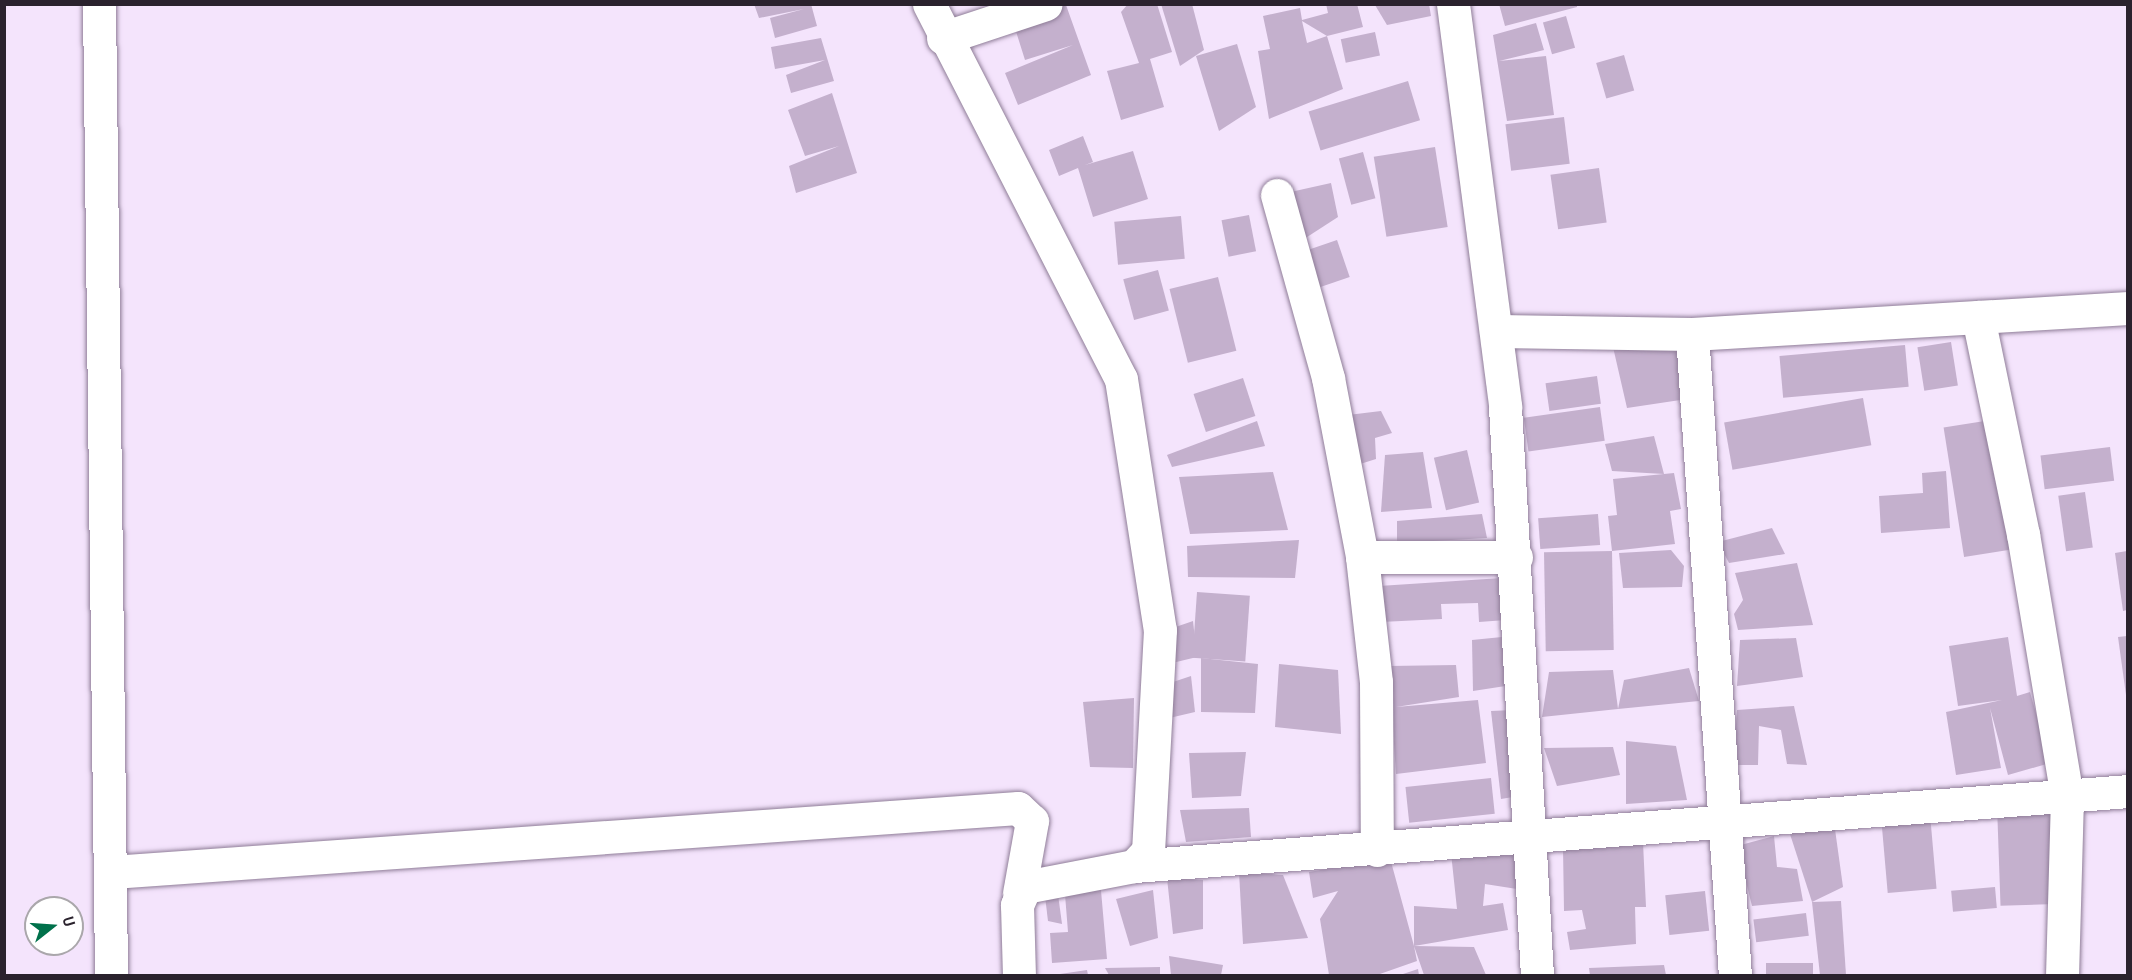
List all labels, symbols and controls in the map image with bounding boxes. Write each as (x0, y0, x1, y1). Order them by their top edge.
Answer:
north arrow (24, 896, 84, 956)
text: U (57, 914, 81, 929)

